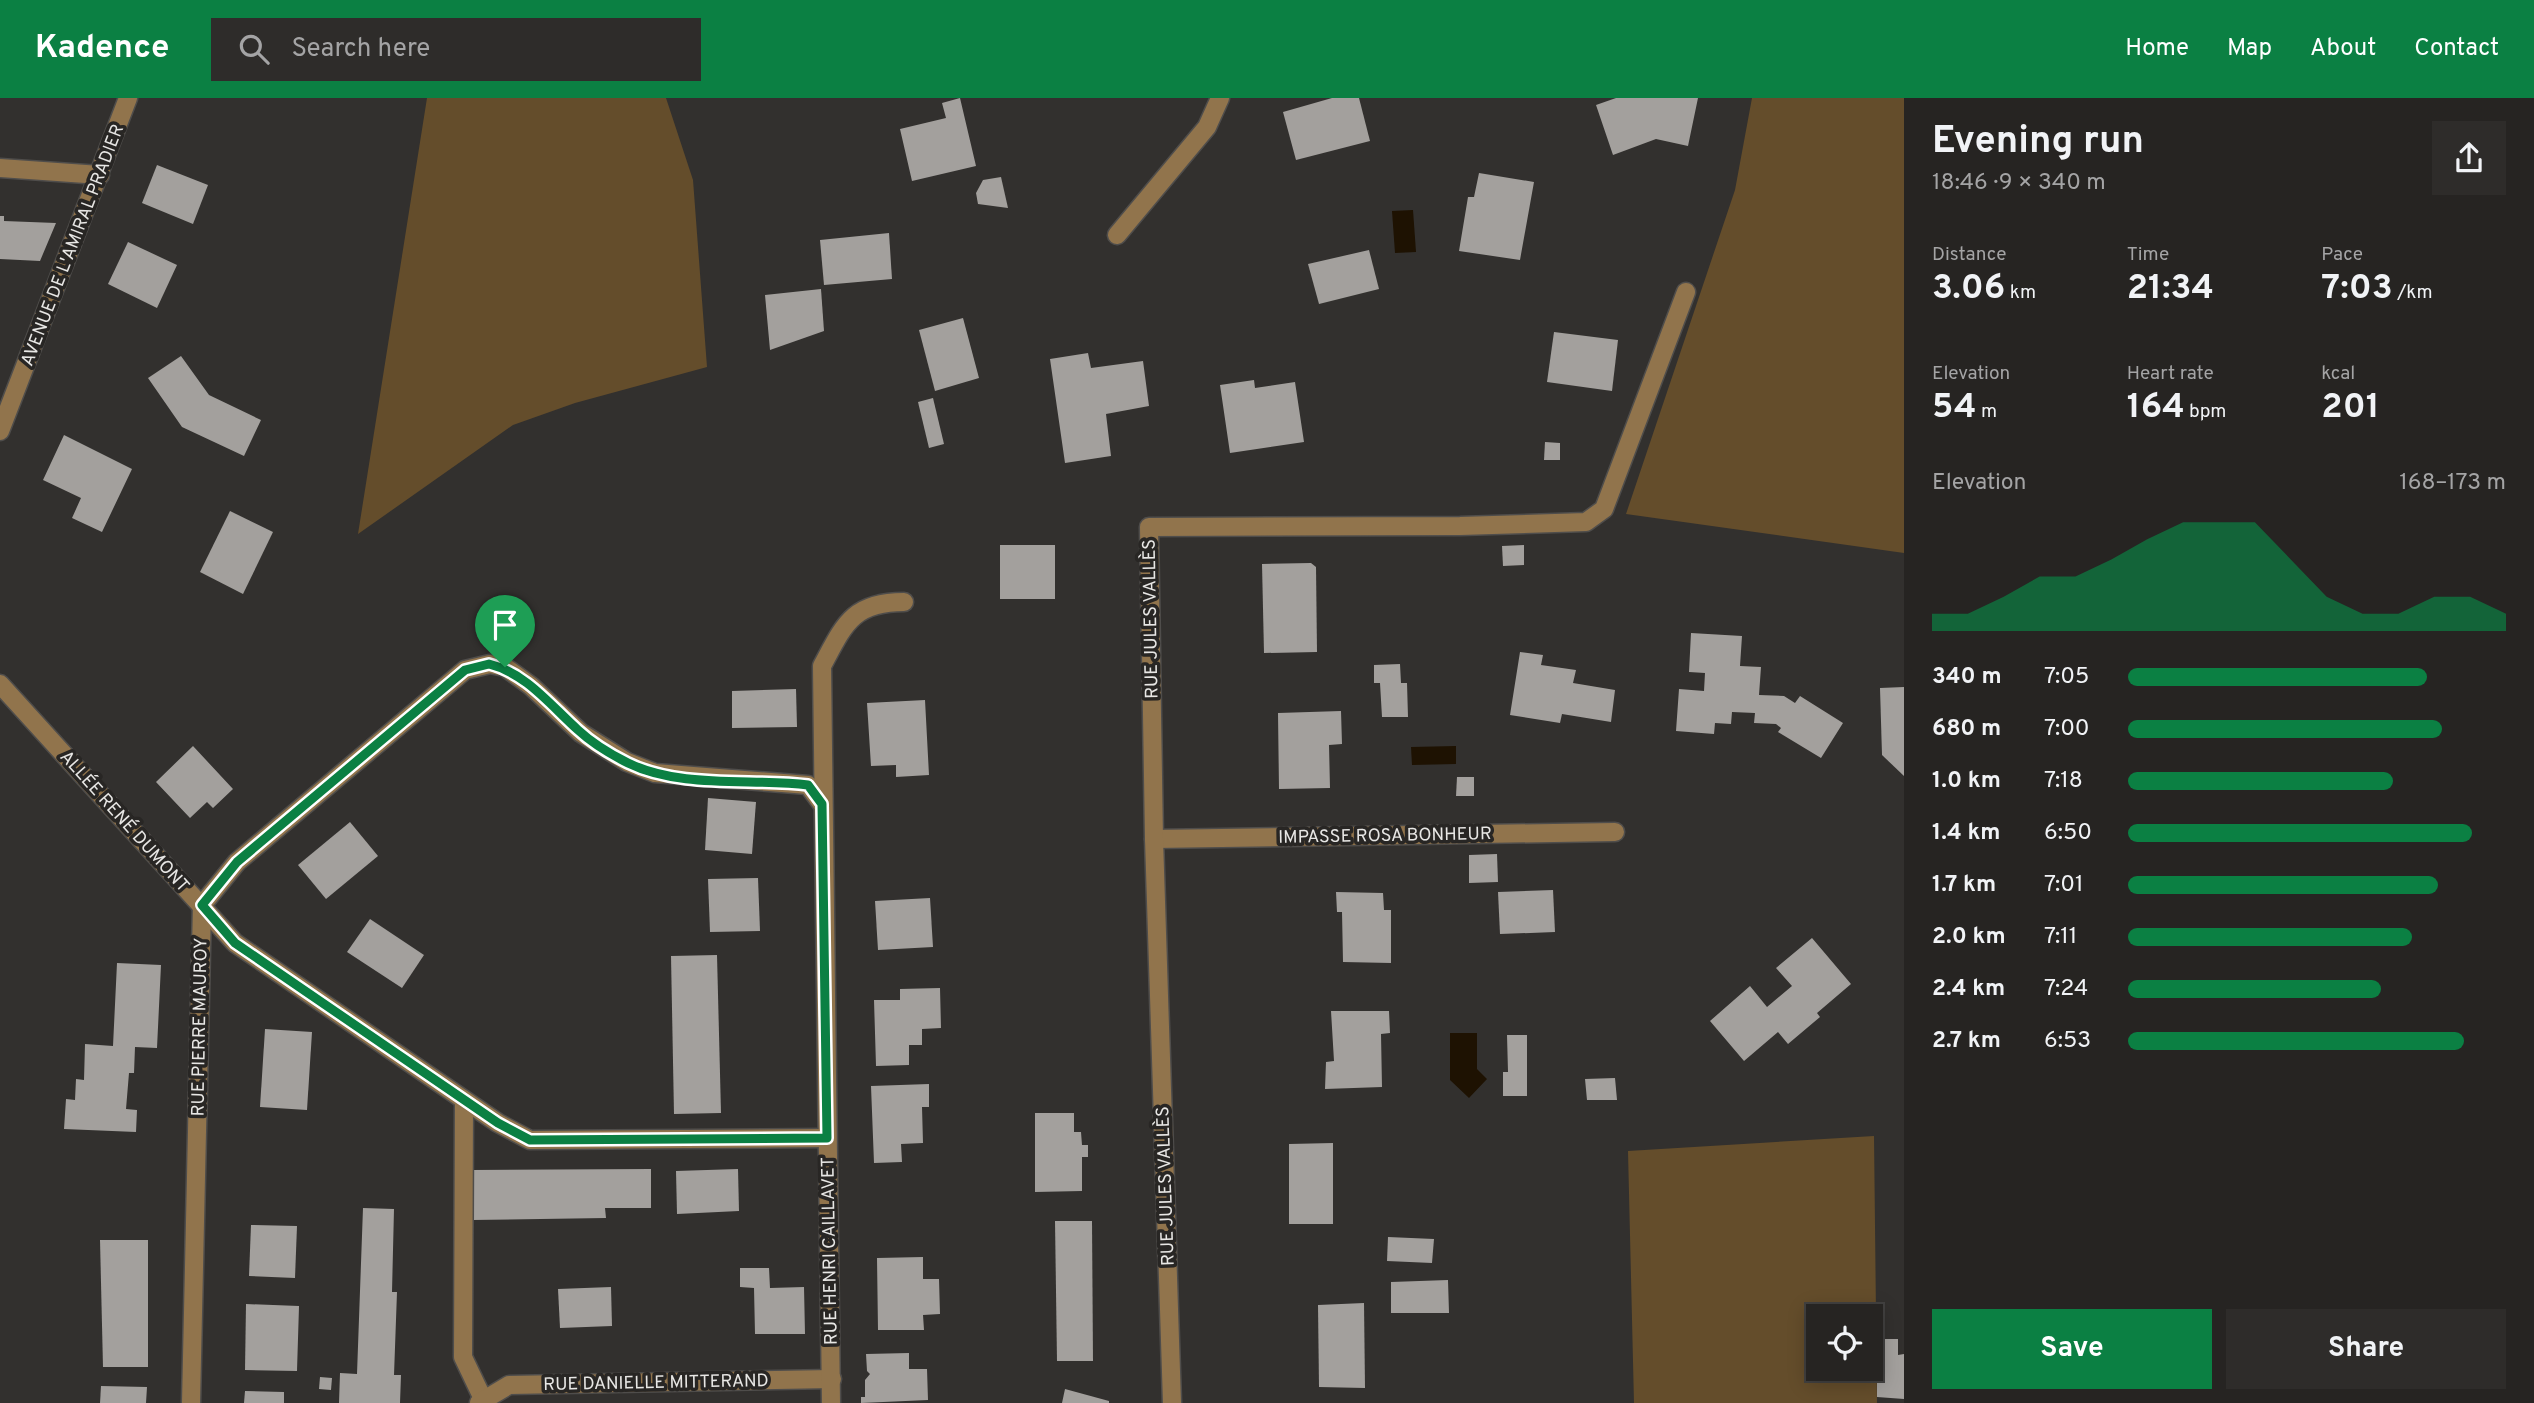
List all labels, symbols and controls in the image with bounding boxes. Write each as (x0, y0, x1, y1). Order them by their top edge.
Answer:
search box (211, 18, 701, 81)
text: Kadence (35, 28, 169, 70)
icon: search (235, 30, 273, 68)
text: Search here (291, 33, 430, 66)
text: Home (2125, 34, 2189, 64)
text: Map (2227, 34, 2272, 64)
text: About (2310, 34, 2376, 64)
text: Contact (2414, 34, 2499, 64)
text: Evening run (1932, 118, 2144, 167)
street label: AVENUE DE L'AMIRAL PRADIER (17, 121, 130, 370)
button: share (2432, 121, 2506, 195)
text: 18:46 · 9 × 340 m (1932, 169, 2106, 198)
text: Distance (1932, 243, 2007, 267)
text: Time (2127, 243, 2169, 267)
text: Pace (2321, 243, 2363, 267)
text: 3.06 (1932, 267, 2005, 311)
text: 21:34 (2127, 267, 2214, 311)
text: 7:03 (2321, 267, 2393, 311)
text: km (2005, 281, 2036, 305)
text: /km (2393, 281, 2433, 305)
text: Elevation (1932, 362, 2010, 386)
text: Heart rate (2127, 362, 2214, 386)
text: kcal (2321, 362, 2355, 386)
text: 54 (1932, 386, 1977, 430)
text: 164 (2127, 386, 2185, 430)
text: 201 (2321, 386, 2380, 430)
text: m (1977, 400, 1997, 424)
text: bpm (2185, 400, 2226, 424)
text: Elevation (1932, 469, 2027, 498)
text: 168–173 m (2399, 469, 2506, 498)
street label: RUE JULES VALLÈS (1137, 539, 1164, 699)
pin (475, 595, 535, 667)
icon: arrive (486, 606, 524, 644)
text: 340 m (1932, 663, 2002, 692)
text: 7:05 (2044, 663, 2089, 692)
text: 680 m (1932, 715, 2001, 744)
text: 7:00 (2044, 715, 2090, 744)
street label: ALLÉE RENÉ DUMONT (54, 745, 195, 898)
text: 1.0 km (1932, 767, 2001, 796)
text: 7:18 (2044, 767, 2083, 796)
text: 1.4 km (1932, 819, 2000, 848)
text: 6:50 (2044, 819, 2092, 848)
street label: IMPASSE ROSA BONHEUR (1278, 823, 1492, 850)
text: 1.7 km (1932, 871, 1996, 900)
text: 7:01 (2044, 871, 2084, 900)
text: 2.0 km (1932, 923, 2006, 952)
text: 7:11 (2044, 923, 2077, 952)
street label: RUE PIERRE MAUROY (187, 937, 214, 1117)
text: 2.4 km (1932, 975, 2005, 1004)
text: 7:24 (2044, 975, 2088, 1004)
text: 2.7 km (1932, 1027, 2001, 1056)
text: 6:53 (2044, 1027, 2091, 1056)
street label: RUE JULES VALLÈS (1150, 1106, 1181, 1266)
street label: RUE HENRI CAILLAVET (817, 1157, 844, 1345)
map controls (1806, 1304, 1883, 1381)
button: locate (1806, 1304, 1883, 1381)
button: Save (1932, 1309, 2212, 1389)
button: Share (2226, 1309, 2506, 1389)
street label: RUE DANIELLE MITTERAND (543, 1370, 769, 1397)

